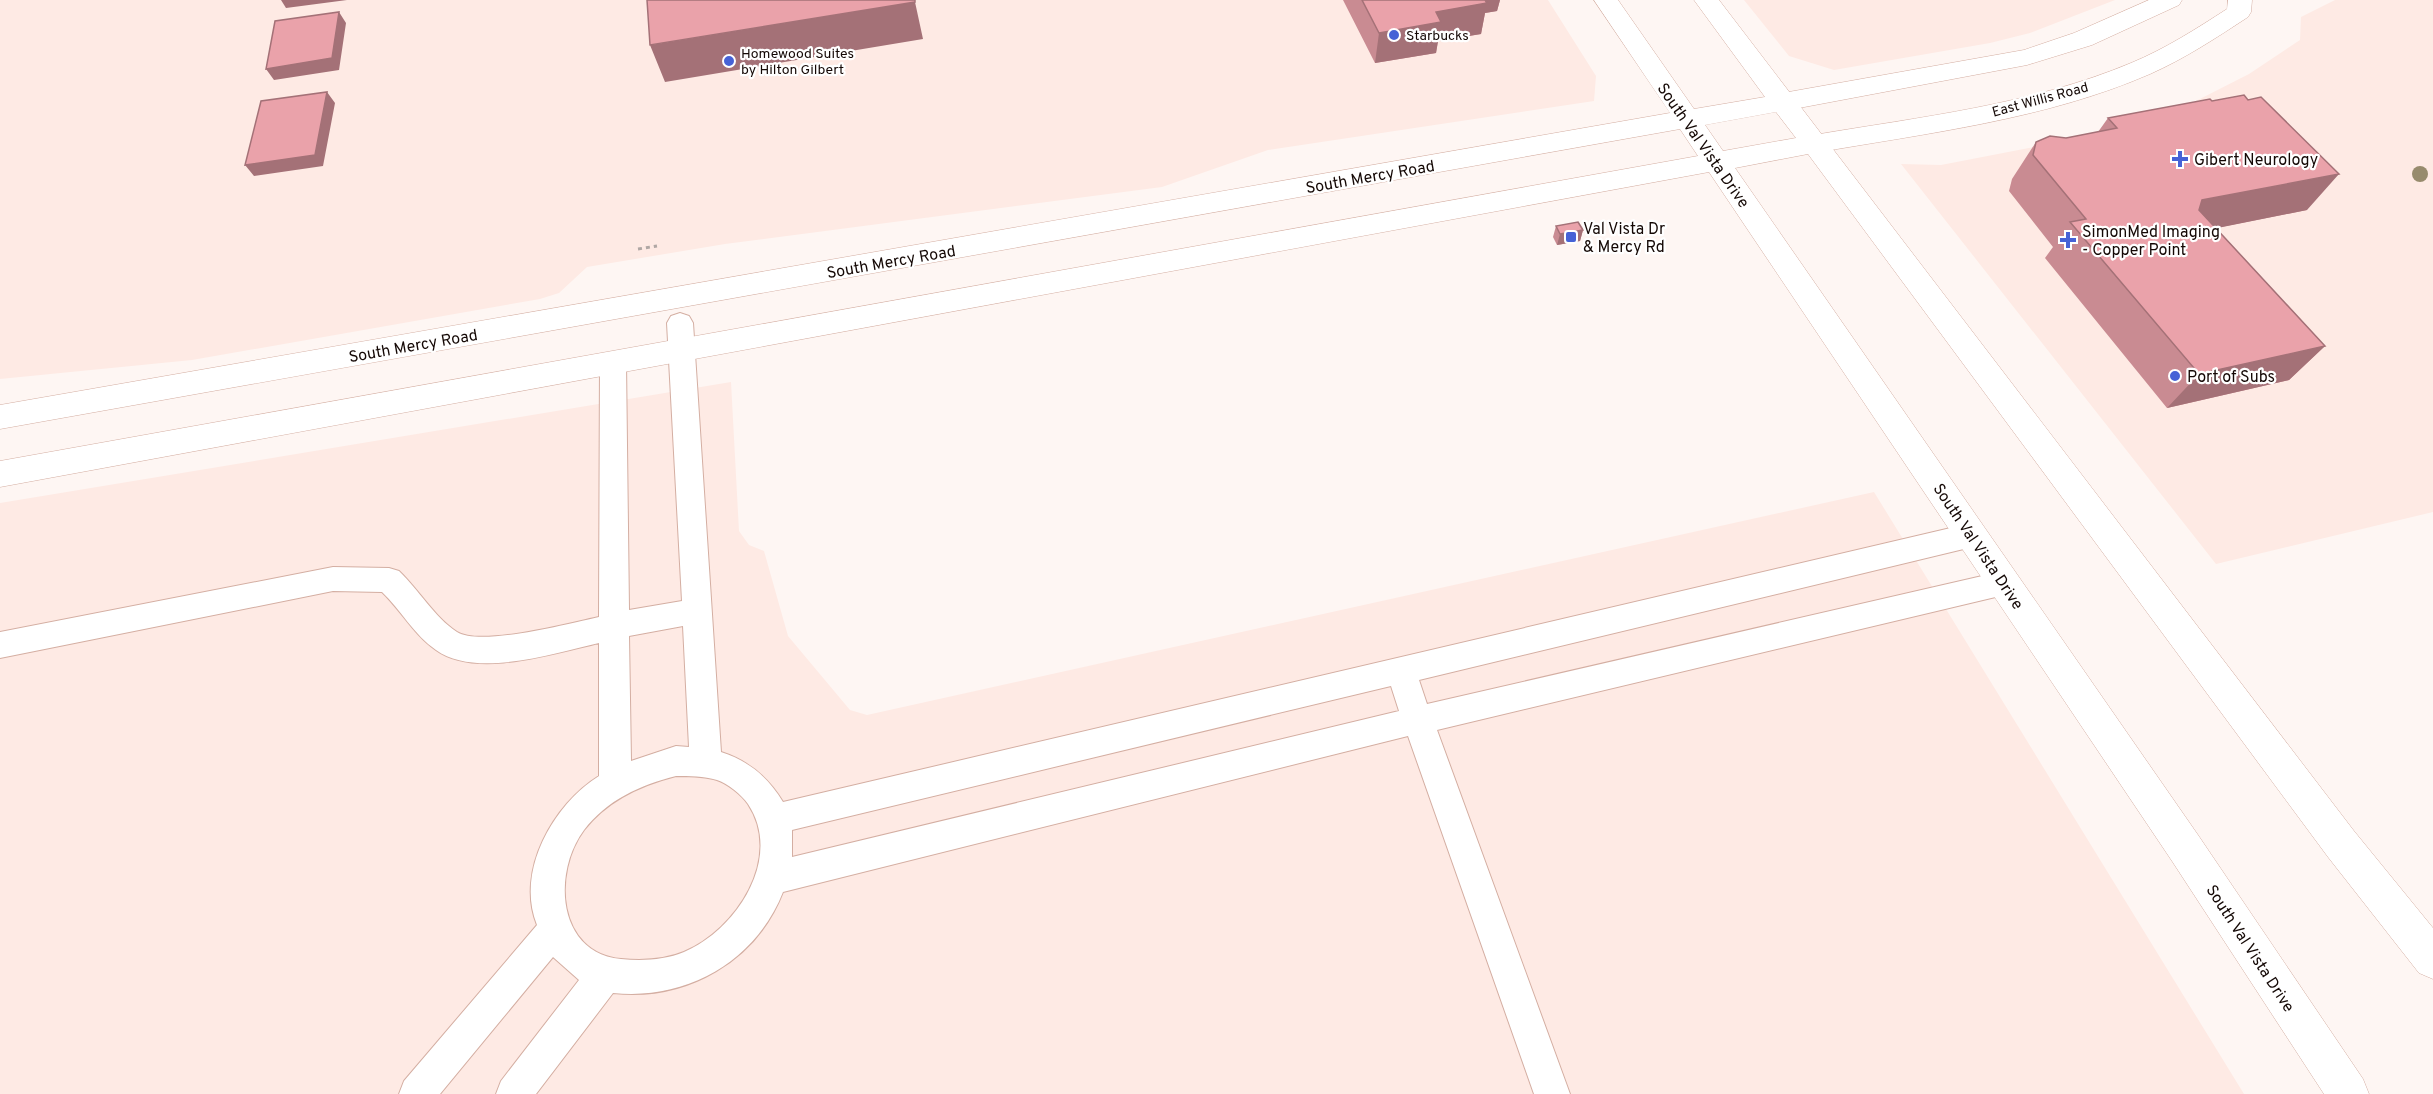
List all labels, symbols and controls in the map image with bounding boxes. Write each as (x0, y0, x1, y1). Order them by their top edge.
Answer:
marker: Starbucks (1387, 28, 1401, 42)
place label: Starbucks (1406, 28, 1469, 45)
place label: Homewood Suites by Hilton Gilbert (741, 46, 854, 79)
marker: Homewood Suites by Hilton Gilbert (722, 54, 736, 68)
street label: East Willis Road (1990, 79, 2090, 121)
street label: South Val Vista Drive (1652, 80, 1753, 212)
marker: Gibert Neurology (2171, 150, 2189, 168)
place label: Gibert Neurology (2194, 151, 2318, 171)
street label: South Mercy Road (1304, 157, 1436, 199)
place label: Val Vista Dr & Mercy Rd (1583, 220, 1665, 258)
place label: SimonMed Imaging - Copper Point (2082, 223, 2220, 261)
marker: Val Vista Dr & Mercy Rd (1564, 230, 1578, 244)
marker: SimonMed Imaging - Copper Point (2059, 231, 2077, 249)
street label: South Mercy Road (825, 242, 957, 284)
street label: South Mercy Road (347, 326, 479, 368)
place label: Port of Subs (2187, 368, 2275, 388)
marker: Port of Subs (2168, 369, 2182, 383)
street label: South Val Vista Drive (1928, 480, 2027, 614)
street label: South Val Vista Drive (2201, 882, 2298, 1017)

